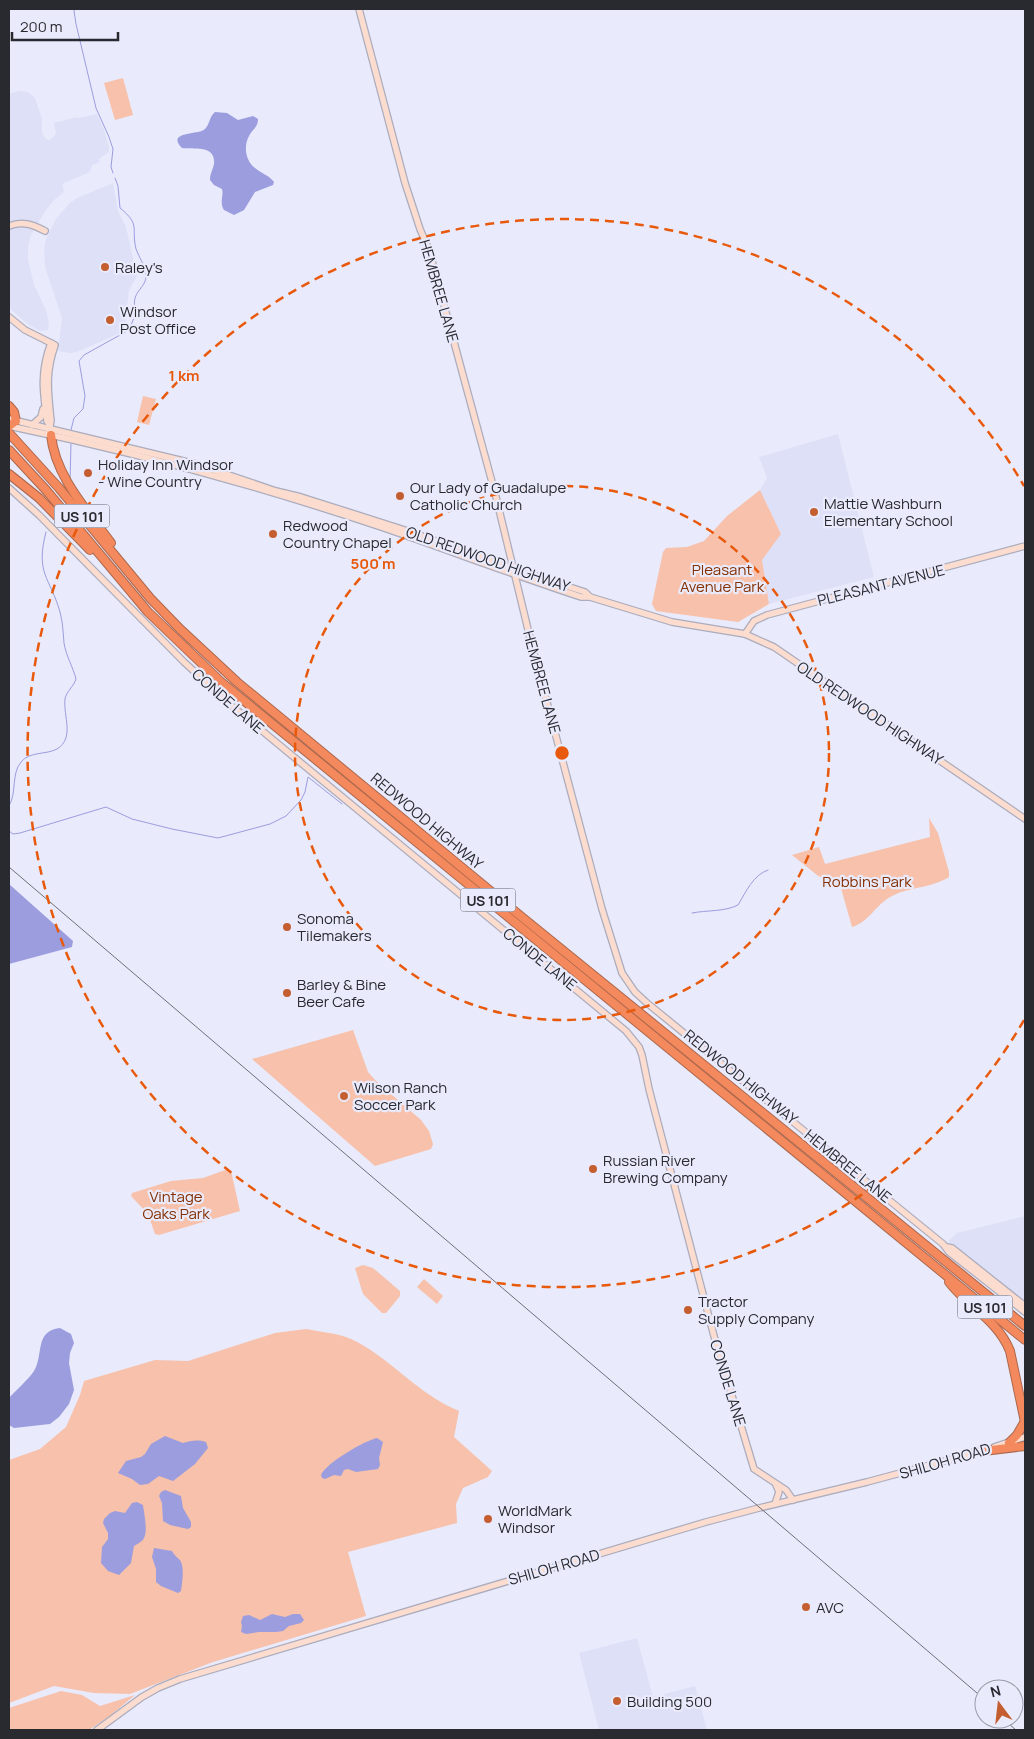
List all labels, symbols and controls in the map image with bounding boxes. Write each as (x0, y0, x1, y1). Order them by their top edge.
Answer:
scale bar (12, 10, 119, 42)
text: 200 m (20, 16, 63, 37)
street label: HEMBREE LANE (414, 237, 464, 345)
place label: Raley's (115, 257, 163, 278)
marker: Raley's (99, 261, 111, 273)
place label: Windsor Post Office (120, 301, 196, 339)
marker: Windsor Post Office (104, 314, 116, 326)
text: 1 km (168, 365, 200, 386)
place label: Holiday Inn Windsor - Wine Country (98, 454, 234, 492)
marker: Holiday Inn Windsor - Wine Country (82, 467, 94, 479)
place label: Our Lady of Guadalupe Catholic Church (410, 477, 566, 515)
marker: Our Lady of Guadalupe Catholic Church (394, 490, 406, 502)
place label: Mattie Washburn Elementary School (824, 493, 953, 531)
road number: US 101 (54, 504, 110, 528)
marker: Mattie Washburn Elementary School (808, 506, 820, 518)
place label: Redwood Country Chapel (283, 515, 392, 553)
street label: OLD REDWOOD HIGHWAY (403, 521, 573, 597)
marker: Redwood Country Chapel (267, 528, 279, 540)
text: 500 m (350, 553, 396, 574)
park label: Pleasant Avenue Park (680, 559, 765, 597)
street label: PLEASANT AVENUE (815, 559, 947, 611)
street label: HEMBREE LANE (518, 628, 566, 736)
street label: OLD REDWOOD HIGHWAY (793, 656, 948, 770)
street label: CONDE LANE (187, 664, 269, 738)
centre of rings (553, 744, 571, 762)
street label: REDWOOD HIGHWAY (366, 768, 488, 875)
park label: Robbins Park (822, 871, 912, 892)
road number: US 101 (460, 888, 516, 912)
place label: Sonoma Tilemakers (297, 908, 372, 946)
marker: Sonoma Tilemakers (281, 921, 293, 933)
street label: CONDE LANE (499, 923, 581, 995)
place label: Barley & Bine Beer Cafe (297, 974, 386, 1012)
marker: Barley & Bine Beer Cafe (281, 987, 293, 999)
street label: REDWOOD HIGHWAY (680, 1025, 803, 1130)
place label: Wilson Ranch Soccer Park (354, 1077, 447, 1115)
marker: Wilson Ranch Soccer Park (338, 1090, 350, 1102)
street label: HEMBREE LANE (800, 1124, 896, 1208)
place label: Russian River Brewing Company (603, 1150, 728, 1188)
marker: Russian River Brewing Company (587, 1163, 599, 1175)
park label: Vintage Oaks Park (142, 1186, 210, 1224)
place label: Tractor Supply Company (698, 1291, 814, 1329)
road number: US 101 (958, 1295, 1012, 1318)
marker: Tractor Supply Company (682, 1304, 694, 1316)
street label: CONDE LANE (705, 1337, 751, 1429)
street label: SHILOH ROAD (897, 1438, 993, 1484)
place label: WorldMark Windsor (498, 1500, 572, 1538)
marker: WorldMark Windsor (482, 1513, 494, 1525)
street label: SHILOH ROAD (506, 1544, 602, 1590)
place label: AVC (816, 1597, 844, 1618)
marker: AVC (800, 1601, 812, 1613)
north arrow (974, 1679, 1024, 1729)
text: N (988, 1680, 1003, 1701)
place label: Building 500 (627, 1691, 712, 1712)
marker: Building 500 (611, 1695, 623, 1707)

